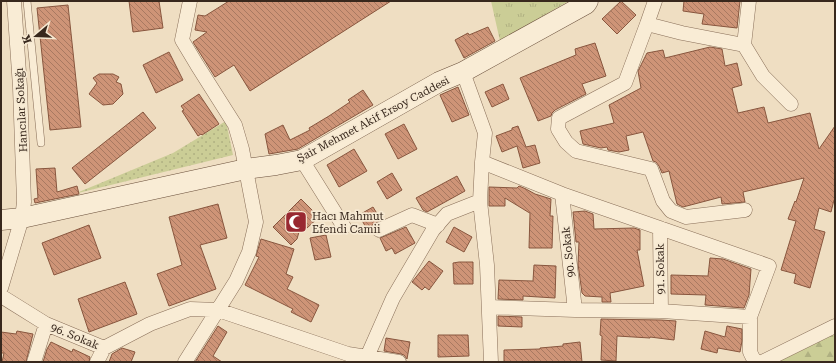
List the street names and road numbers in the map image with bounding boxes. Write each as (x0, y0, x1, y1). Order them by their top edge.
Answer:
street label: Hancılar Sokağı (13, 67, 30, 153)
street label: Şair Mehmet Akif Ersoy Caddesi (295, 73, 452, 165)
street label: 90. Sokak (559, 226, 578, 278)
street label: 91. Sokak (654, 243, 667, 295)
street label: 96. Sokak (49, 321, 101, 352)

